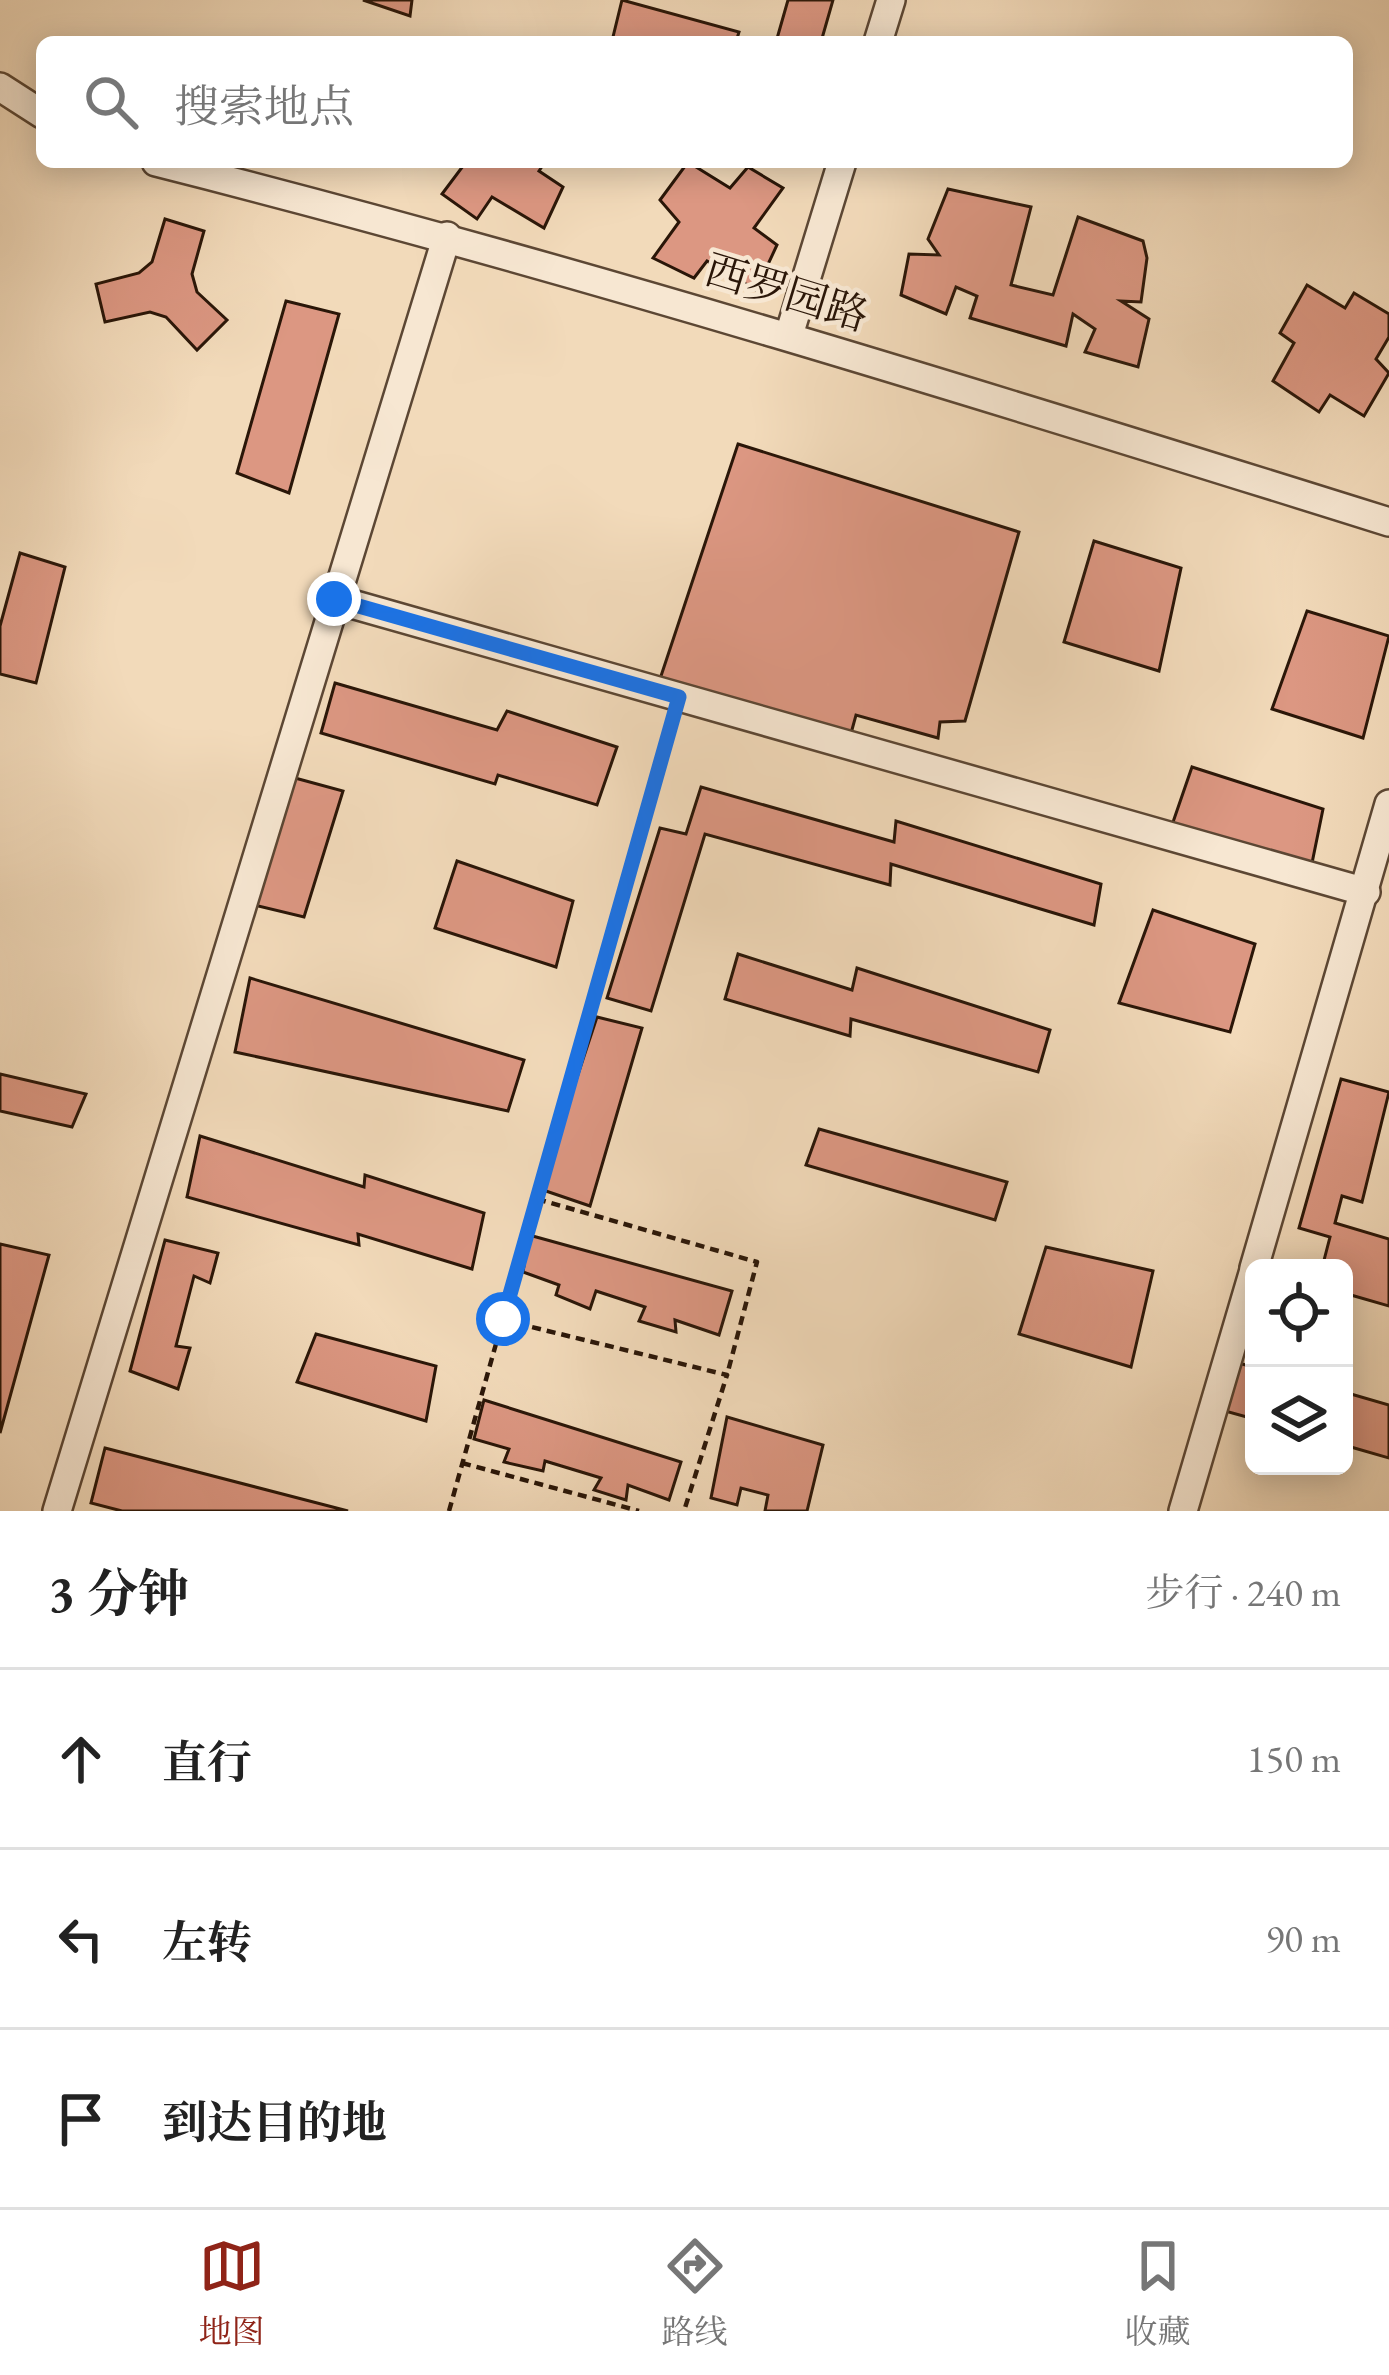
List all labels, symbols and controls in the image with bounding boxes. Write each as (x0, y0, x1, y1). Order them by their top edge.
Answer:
search box (36, 36, 1353, 168)
icon: search (78, 69, 144, 135)
text: 搜索地点 (174, 77, 354, 135)
street label: 西罗园路 (698, 242, 875, 343)
route end (307, 572, 361, 626)
map controls (1245, 1259, 1353, 1475)
button: locate (1245, 1259, 1353, 1367)
route start (476, 1292, 530, 1346)
button: layers (1245, 1367, 1353, 1475)
text: 3 分钟 (48, 1560, 189, 1626)
text: 步行 · 240 m (1145, 1567, 1341, 1618)
icon: ahead (48, 1726, 114, 1792)
text: 直行 (162, 1733, 252, 1791)
text: 150 m (1247, 1733, 1341, 1784)
icon: left (48, 1906, 114, 1972)
text: 左转 (162, 1913, 252, 1971)
text: 90 m (1265, 1913, 1341, 1964)
icon: arrive (48, 2086, 114, 2152)
text: 到达目的地 (162, 2093, 387, 2151)
tab: 地图 (199, 2233, 265, 2353)
tab: 路线 (662, 2233, 728, 2353)
tab: 收藏 (1125, 2233, 1191, 2353)

